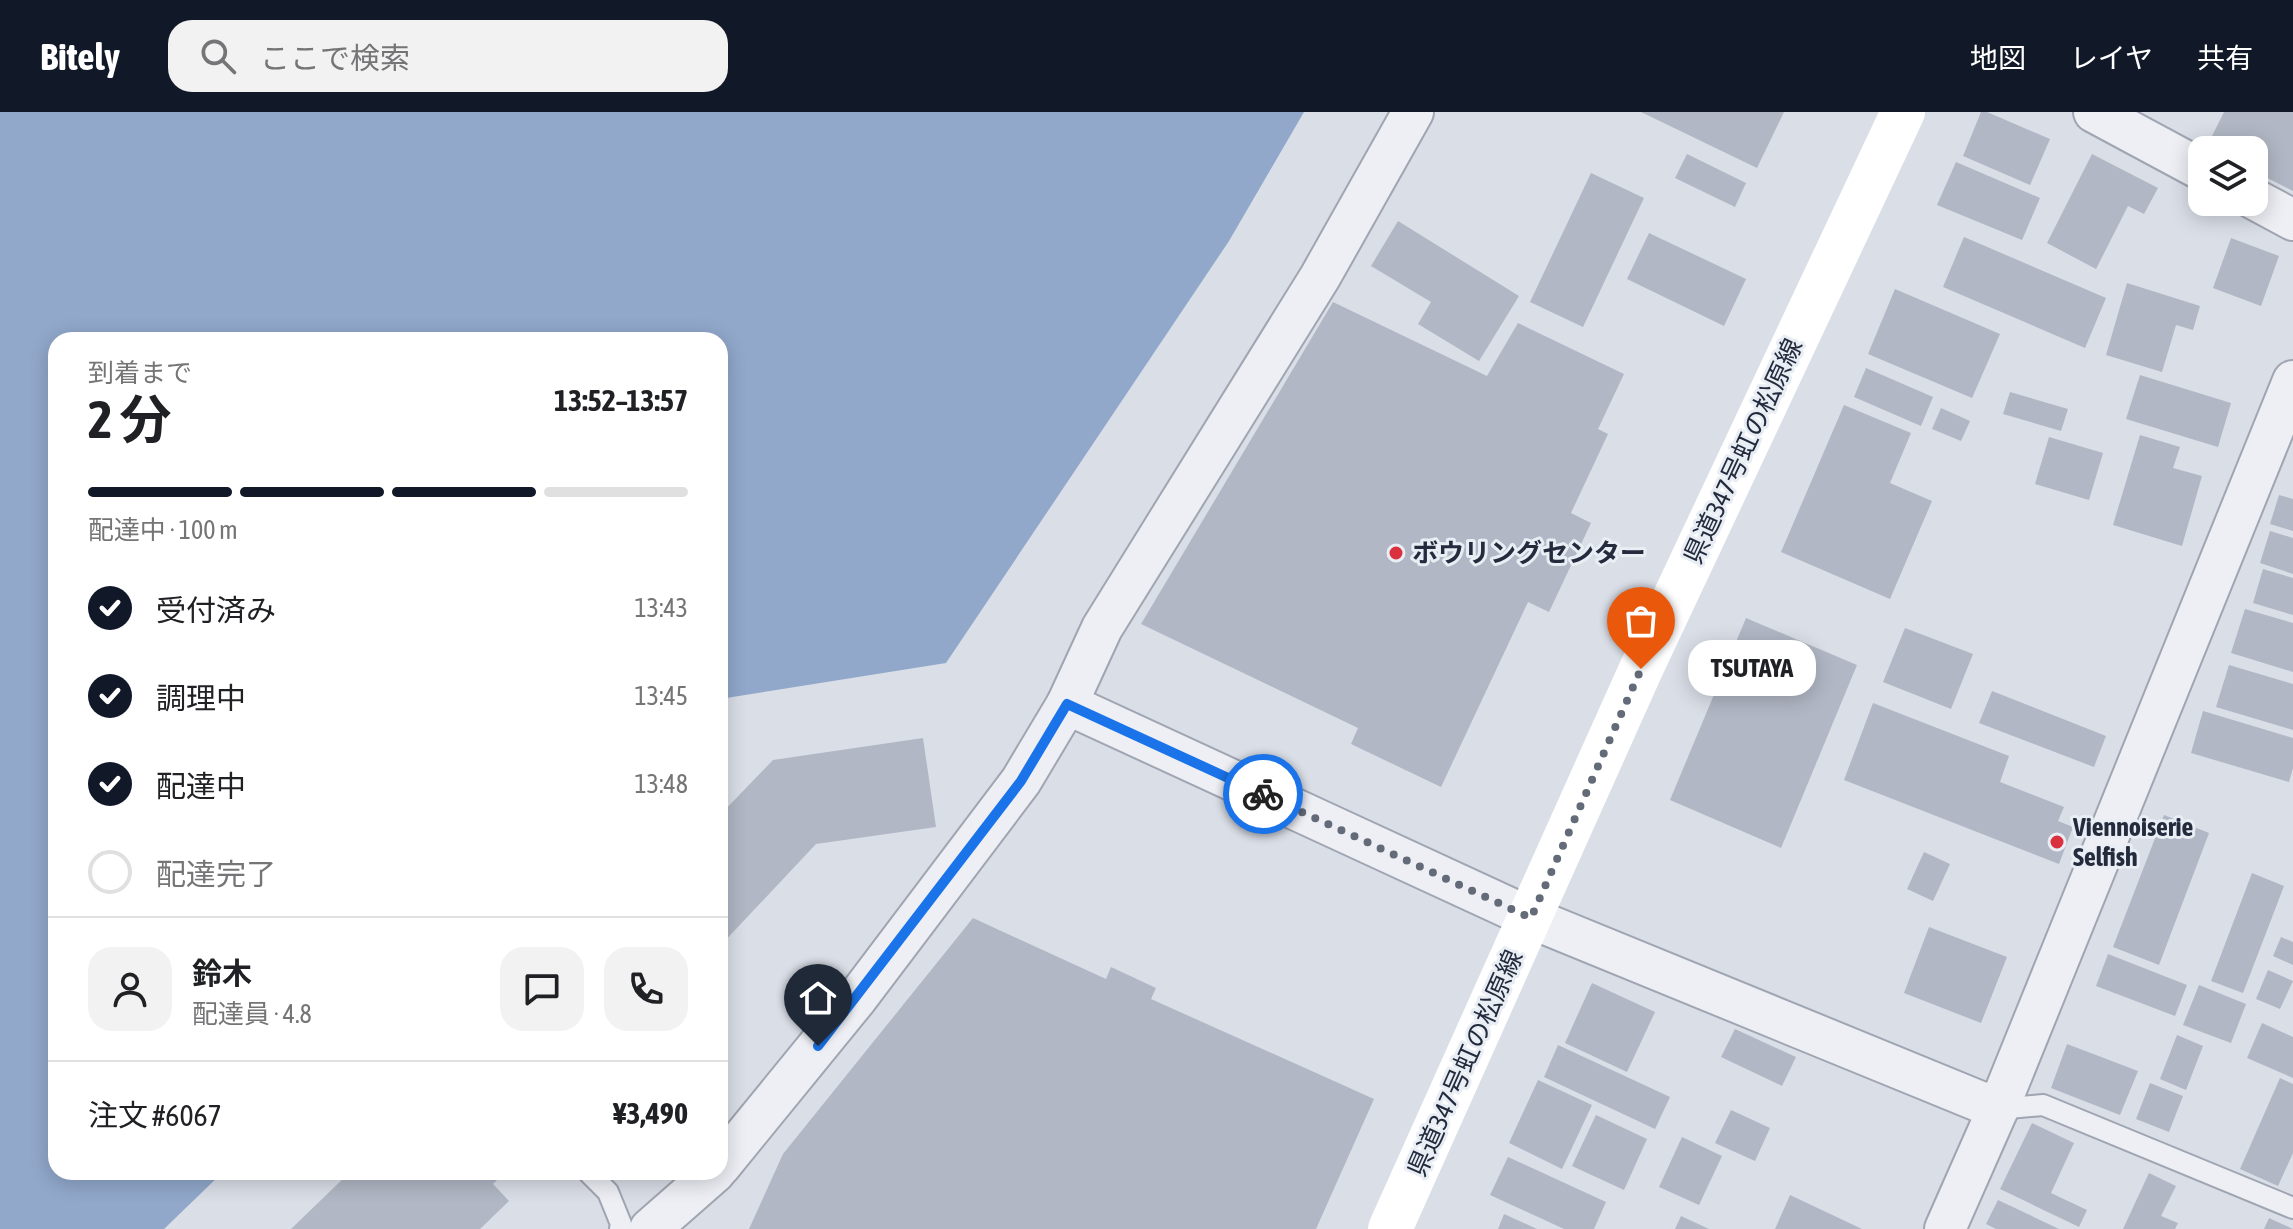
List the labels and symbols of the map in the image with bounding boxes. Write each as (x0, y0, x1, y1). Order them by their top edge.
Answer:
street label: 県道347号虹の松原線 (1678, 334, 1808, 568)
place label: ボウリングセンター (1412, 538, 1646, 568)
marker: ボウリングセンター (1387, 544, 1405, 562)
pin (1607, 587, 1675, 669)
callout: TSUTAYA (1689, 641, 1817, 697)
courier (1223, 754, 1303, 834)
place label: Viennoiserie Selfish (2072, 812, 2194, 872)
marker: Viennoiserie Selfish (2048, 833, 2066, 851)
street label: 県道347号虹の松原線 (1402, 945, 1528, 1181)
pin (784, 964, 852, 1046)

